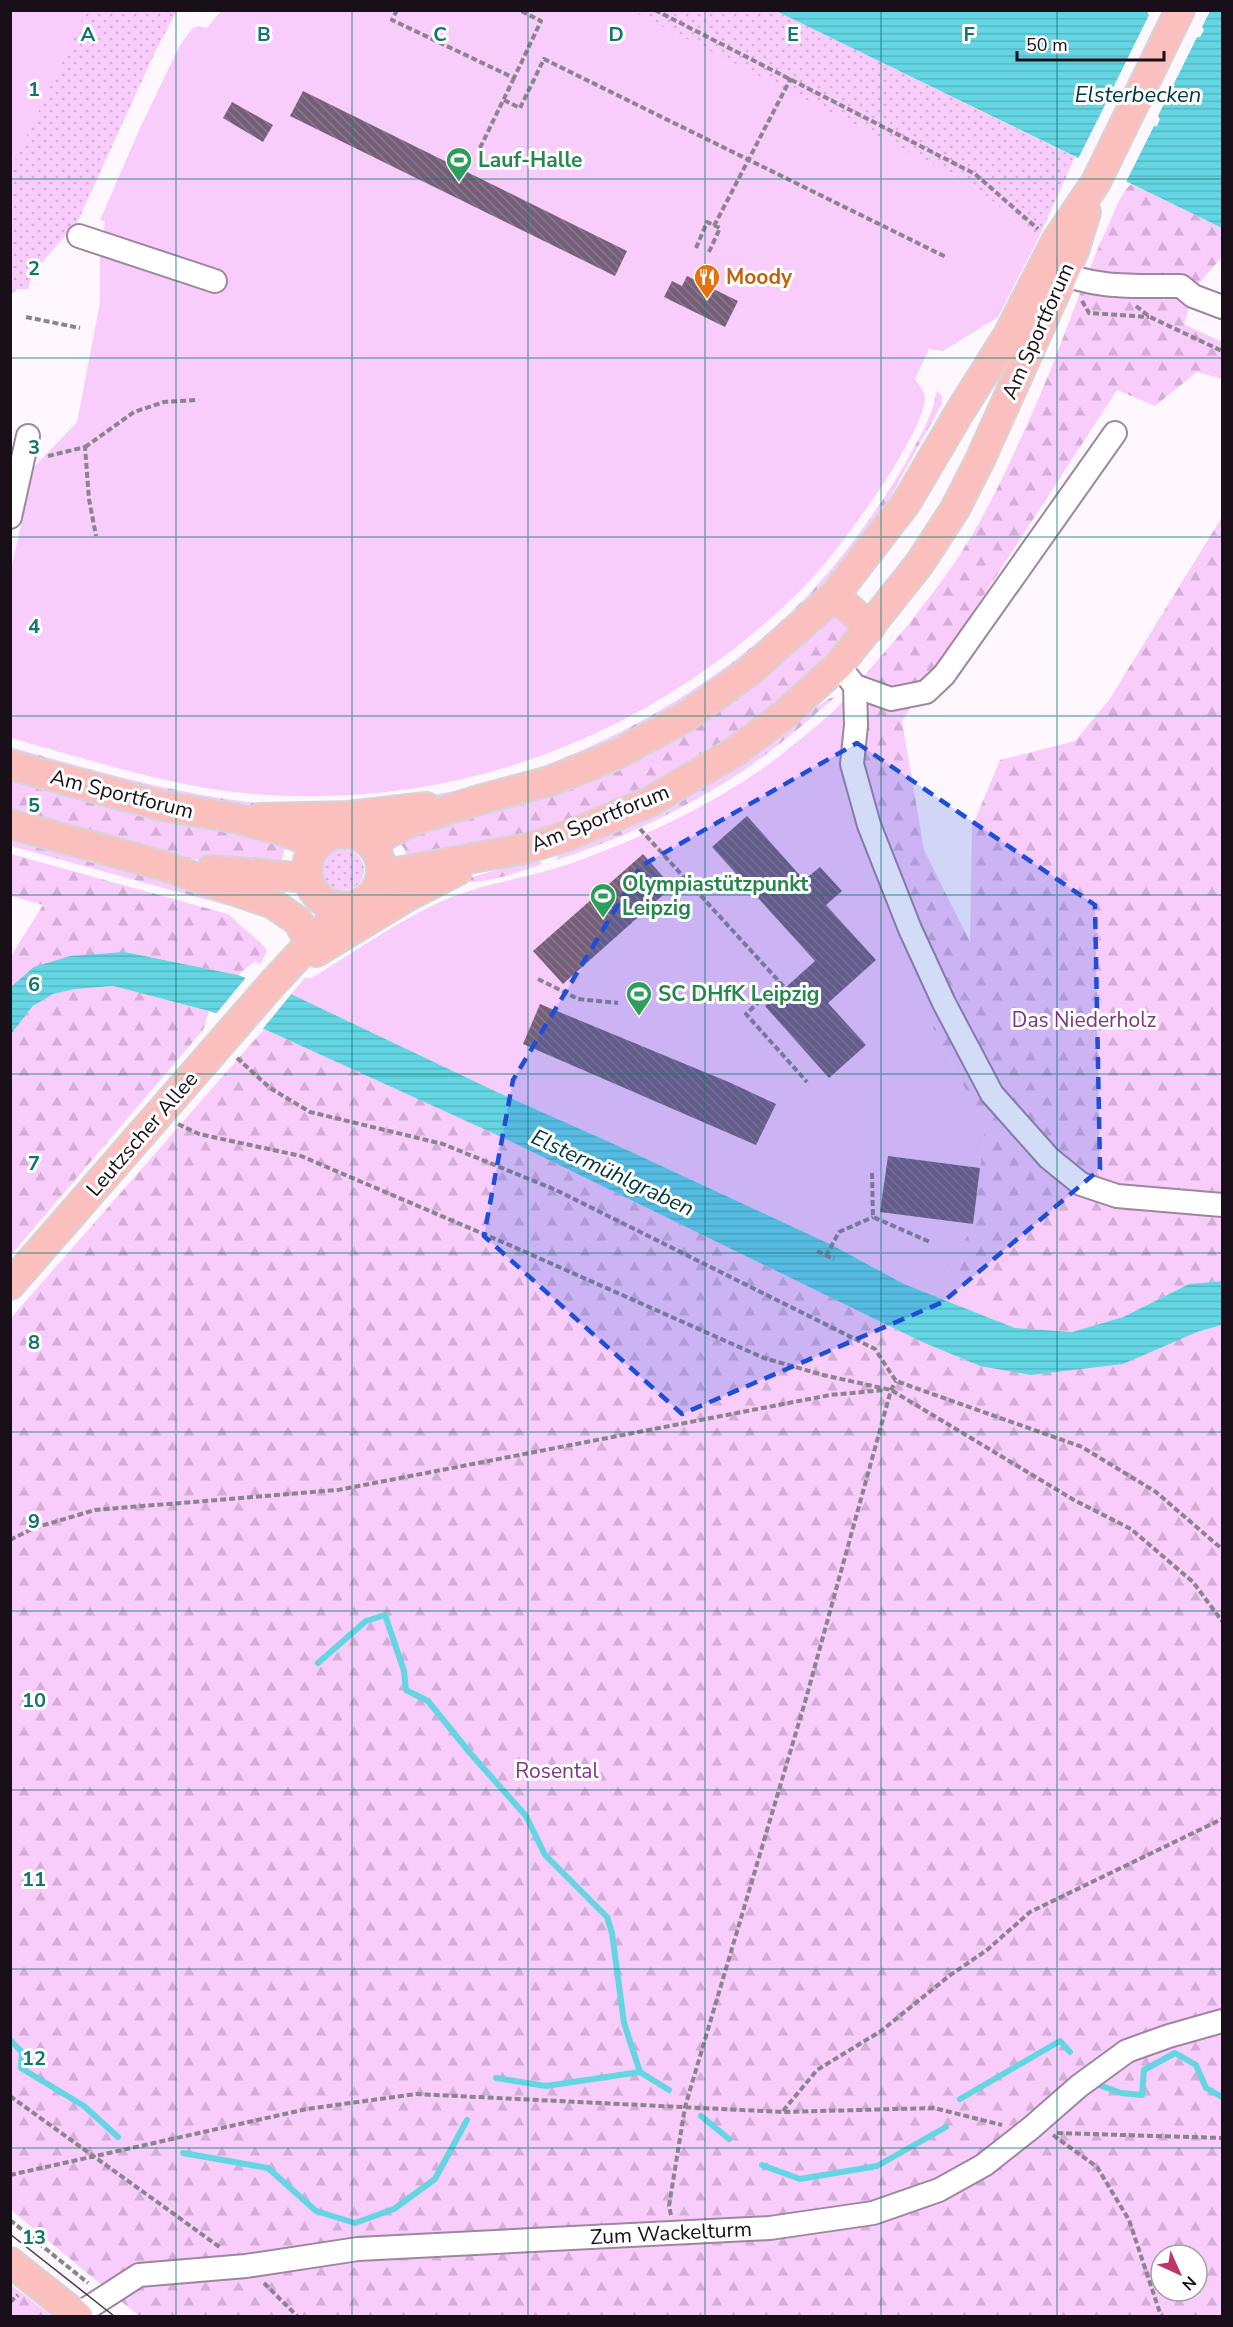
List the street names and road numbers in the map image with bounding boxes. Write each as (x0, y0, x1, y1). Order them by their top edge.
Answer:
street label: Am Sportforum (995, 258, 1081, 404)
street label: Am Sportforum (47, 763, 197, 825)
street label: Am Sportforum (527, 778, 673, 858)
street label: Leutzscher Allee (80, 1066, 204, 1202)
street label: Zum Wackelturm (589, 2215, 753, 2251)

